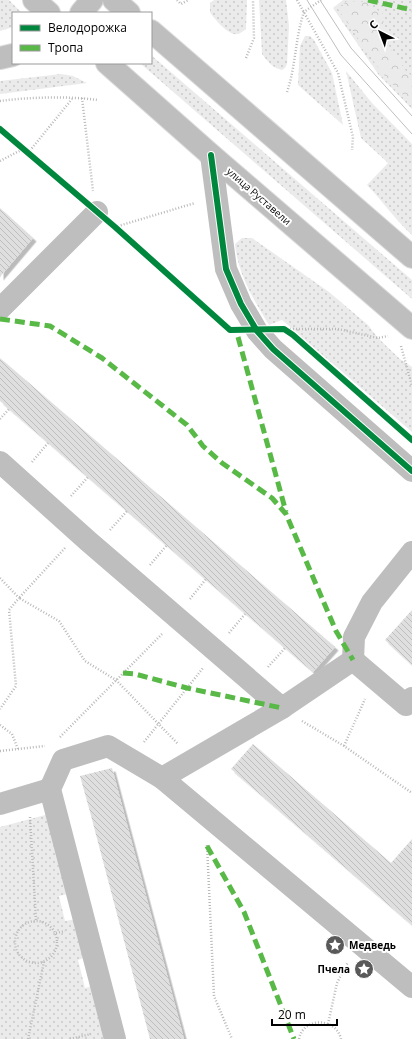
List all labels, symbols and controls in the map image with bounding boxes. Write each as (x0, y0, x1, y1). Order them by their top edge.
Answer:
legend (12, 12, 152, 64)
north arrow (360, 12, 400, 52)
text: С (365, 16, 381, 32)
text: Велодорожка (48, 19, 127, 36)
text: Тропа (48, 39, 83, 56)
street label: улица Руставели (224, 164, 294, 228)
place icon: Медведь (324, 934, 346, 956)
place label: Медведь (349, 938, 396, 952)
place icon: Пчела (353, 958, 375, 980)
place label: Пчела (318, 962, 350, 976)
scale bar (272, 1001, 337, 1027)
text: 20 m (278, 1006, 306, 1023)

